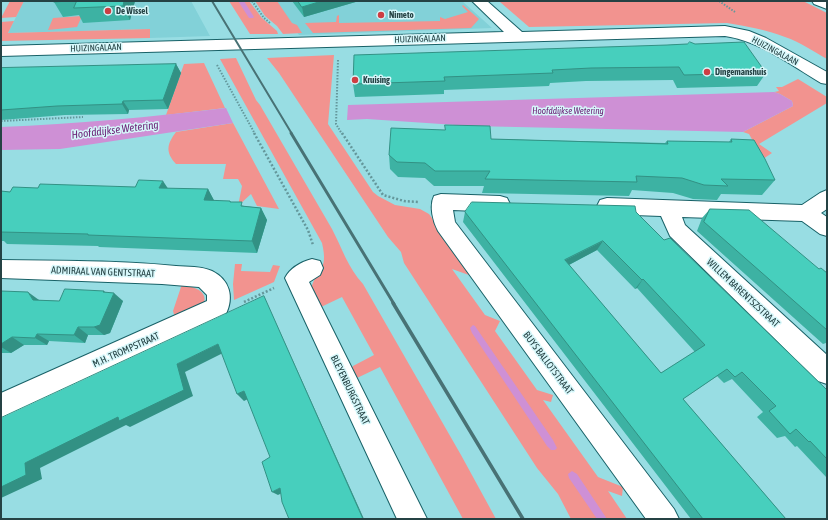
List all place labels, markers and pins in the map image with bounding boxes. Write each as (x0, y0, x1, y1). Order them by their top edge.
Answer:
marker: De Wissel (103, 6, 113, 16)
place label: De Wissel (116, 6, 148, 16)
marker: Nimeto (376, 10, 386, 20)
place label: Nimeto (389, 10, 414, 20)
marker: Dingemanshuis (702, 67, 712, 77)
place label: Dingemanshuis (715, 67, 766, 77)
marker: Kruising (350, 75, 360, 85)
place label: Kruising (363, 75, 390, 85)

